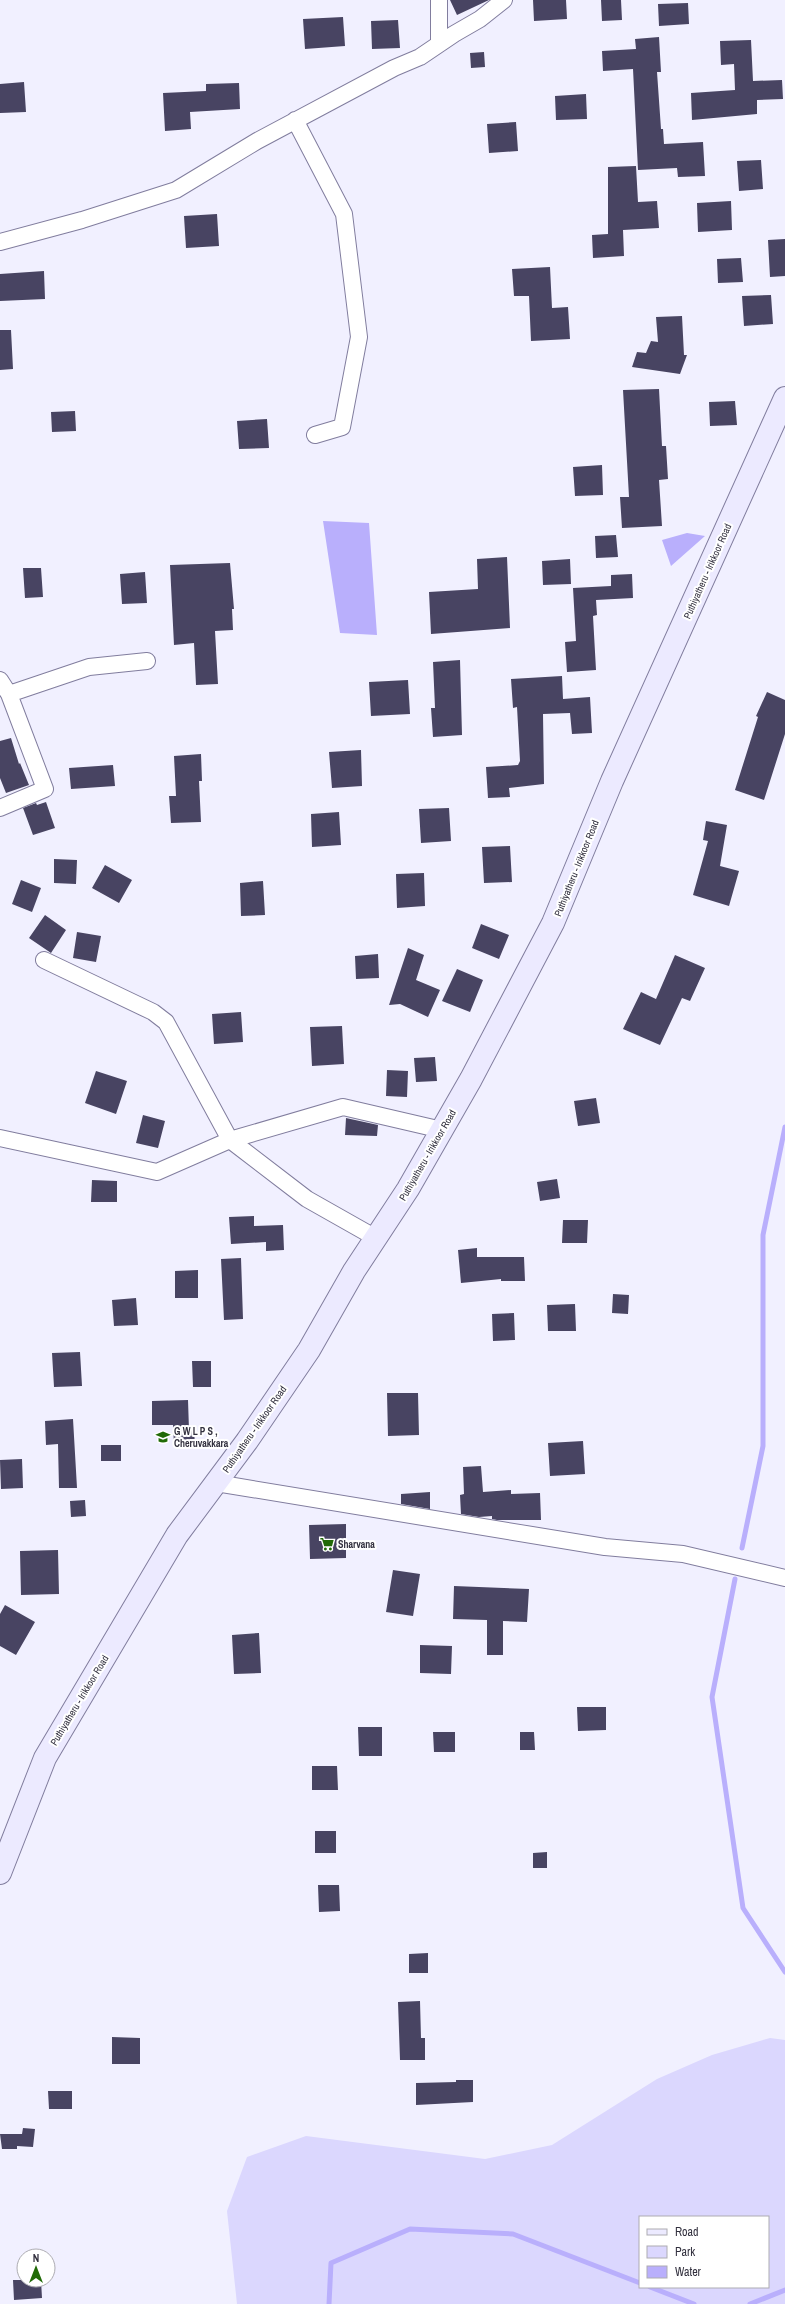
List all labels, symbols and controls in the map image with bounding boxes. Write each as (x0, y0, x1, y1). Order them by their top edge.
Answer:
street label: Puthiyatheru - Irikkoor Road (681, 522, 734, 621)
street label: Puthiyatheru - Irikkoor Road (551, 818, 602, 918)
street label: Puthiyatheru - Irikkoor Road (396, 1107, 459, 1203)
street label: Puthiyatheru - Irikkoor Road (220, 1383, 289, 1475)
place label: G W L P S , Cheruvakkara (174, 1425, 229, 1450)
school or university icon: G W L P S , Cheruvakkara (155, 1429, 171, 1445)
supermarket icon: Sharvana (319, 1536, 335, 1552)
place label: Sharvana (338, 1538, 375, 1551)
street label: Puthiyatheru - Irikkoor Road (47, 1653, 112, 1748)
legend (639, 2216, 769, 2288)
text: Road (675, 2224, 699, 2240)
text: Park (675, 2244, 695, 2260)
north arrow (16, 2248, 56, 2288)
text: N (33, 2251, 39, 2265)
text: Water (675, 2264, 702, 2280)

